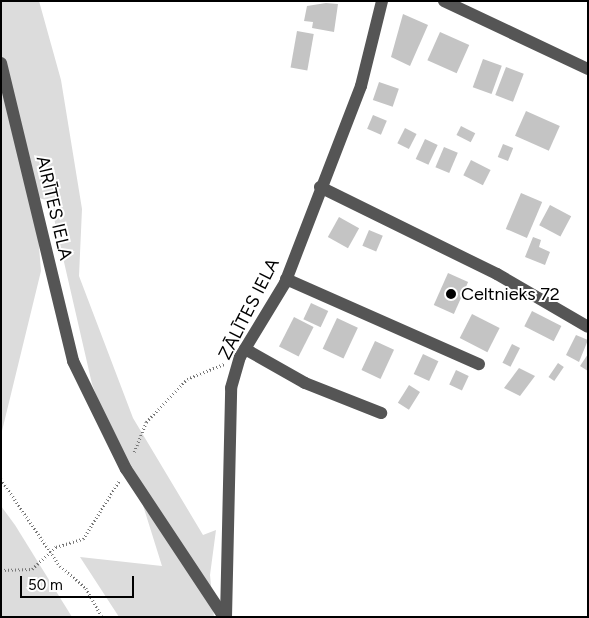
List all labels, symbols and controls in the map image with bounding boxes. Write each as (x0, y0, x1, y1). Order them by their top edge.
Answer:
street label: AIRĪTES IELA (32, 154, 76, 262)
street label: ZĀLĪTES IELA (214, 255, 284, 363)
place label: Celtnieks 72 (461, 283, 560, 305)
marker: Celtnieks 72 (445, 288, 457, 300)
scale bar (22, 566, 136, 598)
text: 50 m (28, 576, 63, 594)

